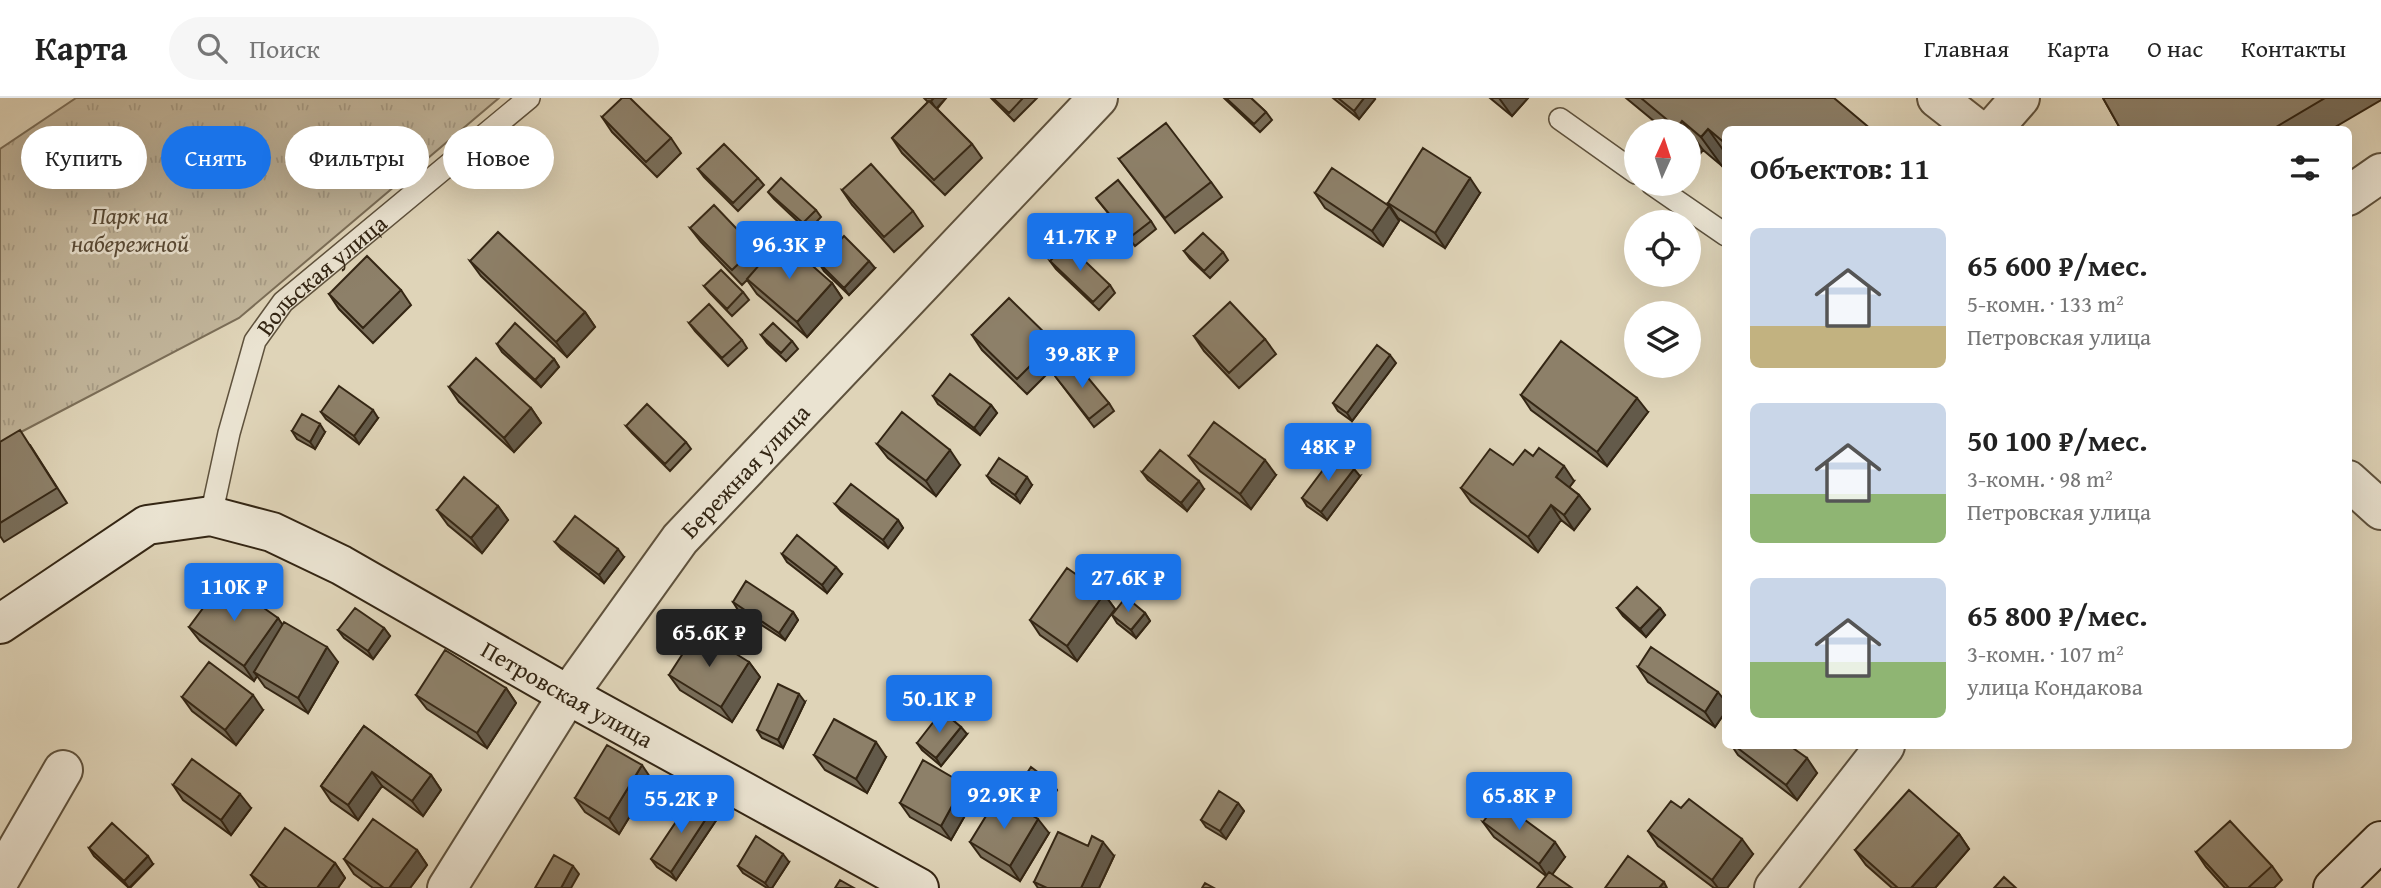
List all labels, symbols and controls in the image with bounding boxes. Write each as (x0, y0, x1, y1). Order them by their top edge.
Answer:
search box (169, 17, 659, 80)
text: Карта (35, 24, 127, 72)
icon: search (193, 29, 231, 67)
text: Поиск (249, 29, 320, 68)
text: Главная (1924, 31, 2009, 66)
text: Карта (2047, 31, 2109, 66)
text: О нас (2147, 31, 2203, 66)
text: Контакты (2241, 31, 2346, 66)
north arrow (1624, 119, 1701, 196)
map controls (1624, 119, 1701, 378)
chip: Купить (21, 126, 147, 189)
chip: Снять (161, 126, 271, 189)
chip: Фильтры (285, 126, 429, 189)
chip: Новое (443, 126, 554, 189)
text: Объектов: 11 (1750, 146, 1930, 190)
icon: filters (2286, 149, 2324, 187)
park label: Парк на набережной (71, 198, 189, 261)
street label: Вольская улица (247, 205, 395, 342)
button: locate (1624, 210, 1701, 287)
pin: 41.7K ₽ (1015, 214, 1145, 273)
text: 41.7K ₽ (1043, 219, 1117, 252)
pin: 96.3K ₽ (724, 222, 854, 281)
text: 96.3K ₽ (752, 227, 826, 260)
text: 65 600 ₽/мес. (1967, 243, 2148, 287)
icon: home (1806, 256, 1890, 340)
text: 5-комн. · 133 m² (1967, 287, 2124, 320)
button: layers (1624, 301, 1701, 378)
text: Петровская улица (1967, 320, 2151, 353)
pin: 39.8K ₽ (1017, 330, 1147, 390)
text: 39.8K ₽ (1045, 336, 1119, 369)
street label: Бережная улица (672, 395, 818, 546)
text: 50 100 ₽/мес. (1967, 418, 2148, 462)
pin: 48K ₽ (1279, 424, 1377, 483)
text: 48K ₽ (1300, 429, 1356, 462)
icon: home (1806, 431, 1890, 515)
text: 3-комн. · 98 m² (1967, 462, 2113, 495)
text: Петровская улица (1967, 495, 2151, 528)
pin: 27.6K ₽ (1063, 554, 1193, 614)
text: 27.6K ₽ (1091, 560, 1165, 593)
pin: 110K ₽ (177, 564, 291, 623)
text: 110K ₽ (200, 569, 268, 602)
text: 65 800 ₽/мес. (1967, 593, 2148, 637)
icon: home (1806, 606, 1890, 690)
pin: 65.6K ₽ (644, 610, 774, 669)
text: 65.6K ₽ (672, 615, 746, 648)
street label: Петровская улица (475, 632, 660, 756)
text: 3-комн. · 107 m² (1967, 637, 2124, 670)
text: улица Кондакова (1967, 670, 2143, 703)
pin: 50.1K ₽ (874, 676, 1004, 735)
text: 50.1K ₽ (902, 681, 976, 714)
pin: 92.9K ₽ (939, 772, 1069, 831)
pin: 65.8K ₽ (1454, 772, 1584, 832)
pin: 55.2K ₽ (616, 776, 746, 835)
text: 92.9K ₽ (967, 777, 1041, 810)
text: 65.8K ₽ (1482, 778, 1556, 811)
text: 55.2K ₽ (644, 781, 718, 814)

